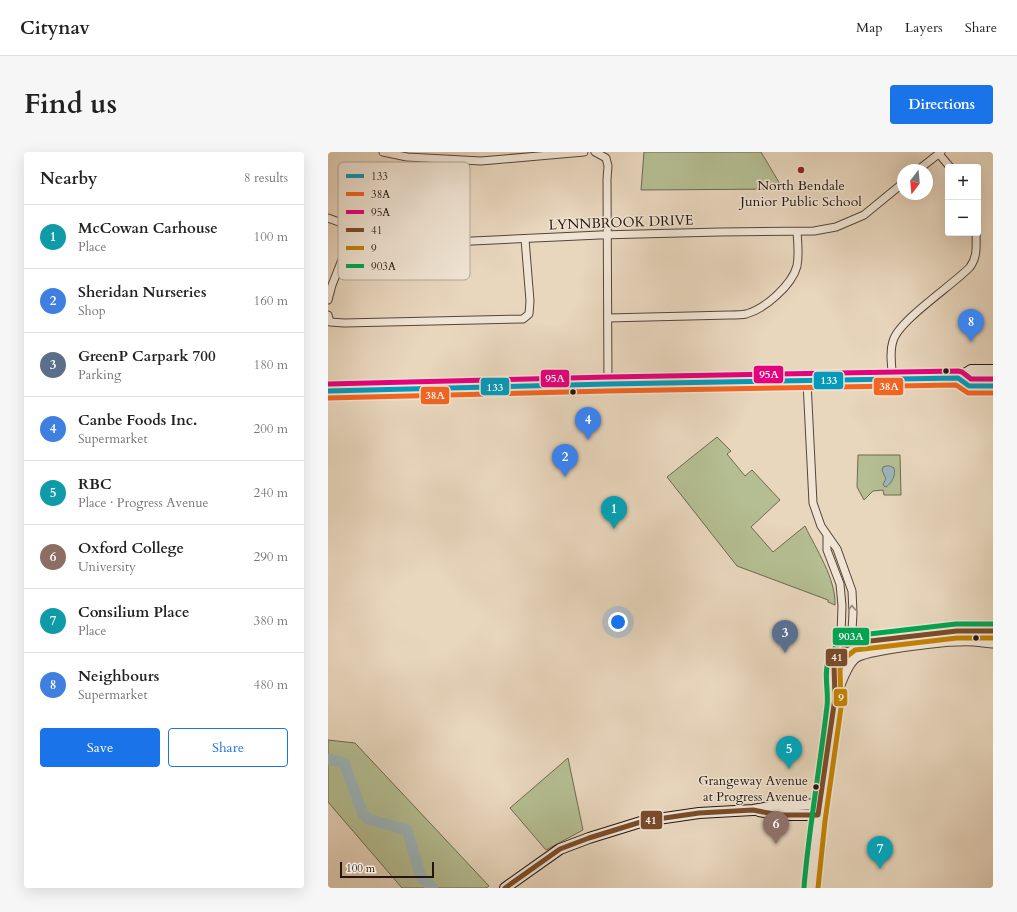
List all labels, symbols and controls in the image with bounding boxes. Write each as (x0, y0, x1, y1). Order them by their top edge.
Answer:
text: Citynav (20, 15, 90, 41)
text: Map (856, 18, 883, 37)
text: Layers (905, 18, 943, 37)
text: Share (965, 18, 997, 37)
text: Find us (24, 85, 117, 123)
button: Directions (890, 85, 993, 124)
legend (338, 162, 470, 280)
north arrow (897, 164, 933, 200)
map controls (945, 164, 981, 236)
button: + (945, 164, 981, 200)
marker: North Bendale Junior Public School (796, 165, 806, 175)
text: Nearby (40, 167, 97, 190)
text: 8 results (244, 169, 288, 187)
text: 133 (371, 169, 388, 184)
place label: North Bendale Junior Public School (738, 176, 862, 211)
text: 38A (371, 187, 390, 202)
button: − (945, 200, 981, 236)
text: 95A (371, 205, 390, 220)
street label: LYNNBROOK DRIVE (548, 210, 694, 235)
text: McCowan Carhouse (78, 218, 218, 238)
text: 41 (371, 223, 382, 238)
text: 1 (50, 228, 56, 246)
text: 100 m (254, 228, 288, 246)
text: Place (78, 238, 106, 256)
text: 9 (371, 241, 377, 256)
text: 903A (371, 259, 396, 274)
text: Sheridan Nurseries (78, 282, 207, 302)
text: 2 (50, 292, 56, 310)
text: 160 m (254, 292, 288, 310)
text: Shop (78, 302, 106, 320)
pin: 8 (958, 309, 984, 342)
text: GreenP Carpark 700 (78, 346, 216, 366)
text: 3 (50, 356, 56, 374)
text: 180 m (254, 356, 288, 374)
line badge: 95A (753, 365, 784, 384)
text: Parking (78, 366, 121, 384)
unlabelled marker (941, 366, 951, 376)
text: 95A (759, 367, 779, 382)
line badge: 95A (540, 369, 570, 388)
text: 95A (545, 371, 565, 386)
line badge: 133 (813, 371, 844, 390)
text: 133 (821, 373, 838, 388)
line badge: 133 (480, 377, 510, 396)
line badge: 38A (873, 377, 904, 396)
text: 38A (879, 379, 899, 394)
text: 133 (487, 380, 504, 395)
line badge: 38A (420, 386, 450, 405)
unlabelled marker (568, 387, 578, 397)
text: 38A (425, 388, 445, 403)
pin: 4 (575, 407, 601, 440)
text: Canbe Foods Inc. (78, 410, 197, 430)
text: 4 (50, 420, 56, 438)
text: 200 m (254, 420, 288, 438)
text: Supermarket (78, 430, 148, 448)
pin: 2 (552, 444, 578, 477)
text: RBC (78, 474, 112, 494)
text: 5 (50, 484, 56, 502)
text: 240 m (254, 484, 288, 502)
text: Place · Progress Avenue (78, 494, 208, 512)
pin: 1 (601, 496, 627, 529)
text: Oxford College (78, 538, 184, 558)
text: 6 (50, 548, 56, 566)
text: 290 m (254, 548, 288, 566)
text: University (78, 558, 136, 576)
text: Consilium Place (78, 602, 189, 622)
one-way arrow (848, 605, 857, 611)
text: 7 (50, 612, 56, 630)
text: 380 m (254, 612, 288, 630)
your location (608, 612, 628, 632)
pin: 3 (772, 620, 798, 653)
text: Place (78, 622, 106, 640)
line badge: 903A (832, 627, 870, 646)
text: 903A (838, 629, 864, 644)
unlabelled marker (971, 633, 981, 643)
line badge: 41 (825, 648, 848, 667)
text: 41 (831, 650, 843, 665)
text: Neighbours (78, 666, 159, 686)
text: 8 (50, 676, 56, 694)
text: 480 m (254, 676, 288, 694)
text: Supermarket (78, 686, 148, 704)
line badge: 9 (833, 688, 848, 707)
text: 9 (838, 690, 844, 705)
button: Save (40, 728, 160, 767)
button: Share (168, 728, 288, 767)
pin: 5 (776, 736, 802, 769)
place label: Grangeway Avenue at Progress Avenue (698, 772, 808, 806)
marker: Grangeway Avenue at Progress Avenue (811, 782, 821, 792)
line badge: 41 (640, 810, 663, 830)
pin: 6 (763, 811, 789, 844)
text: 41 (645, 813, 657, 828)
pin: 7 (867, 836, 893, 869)
scale bar (340, 860, 434, 879)
text: 100 m (346, 861, 375, 876)

